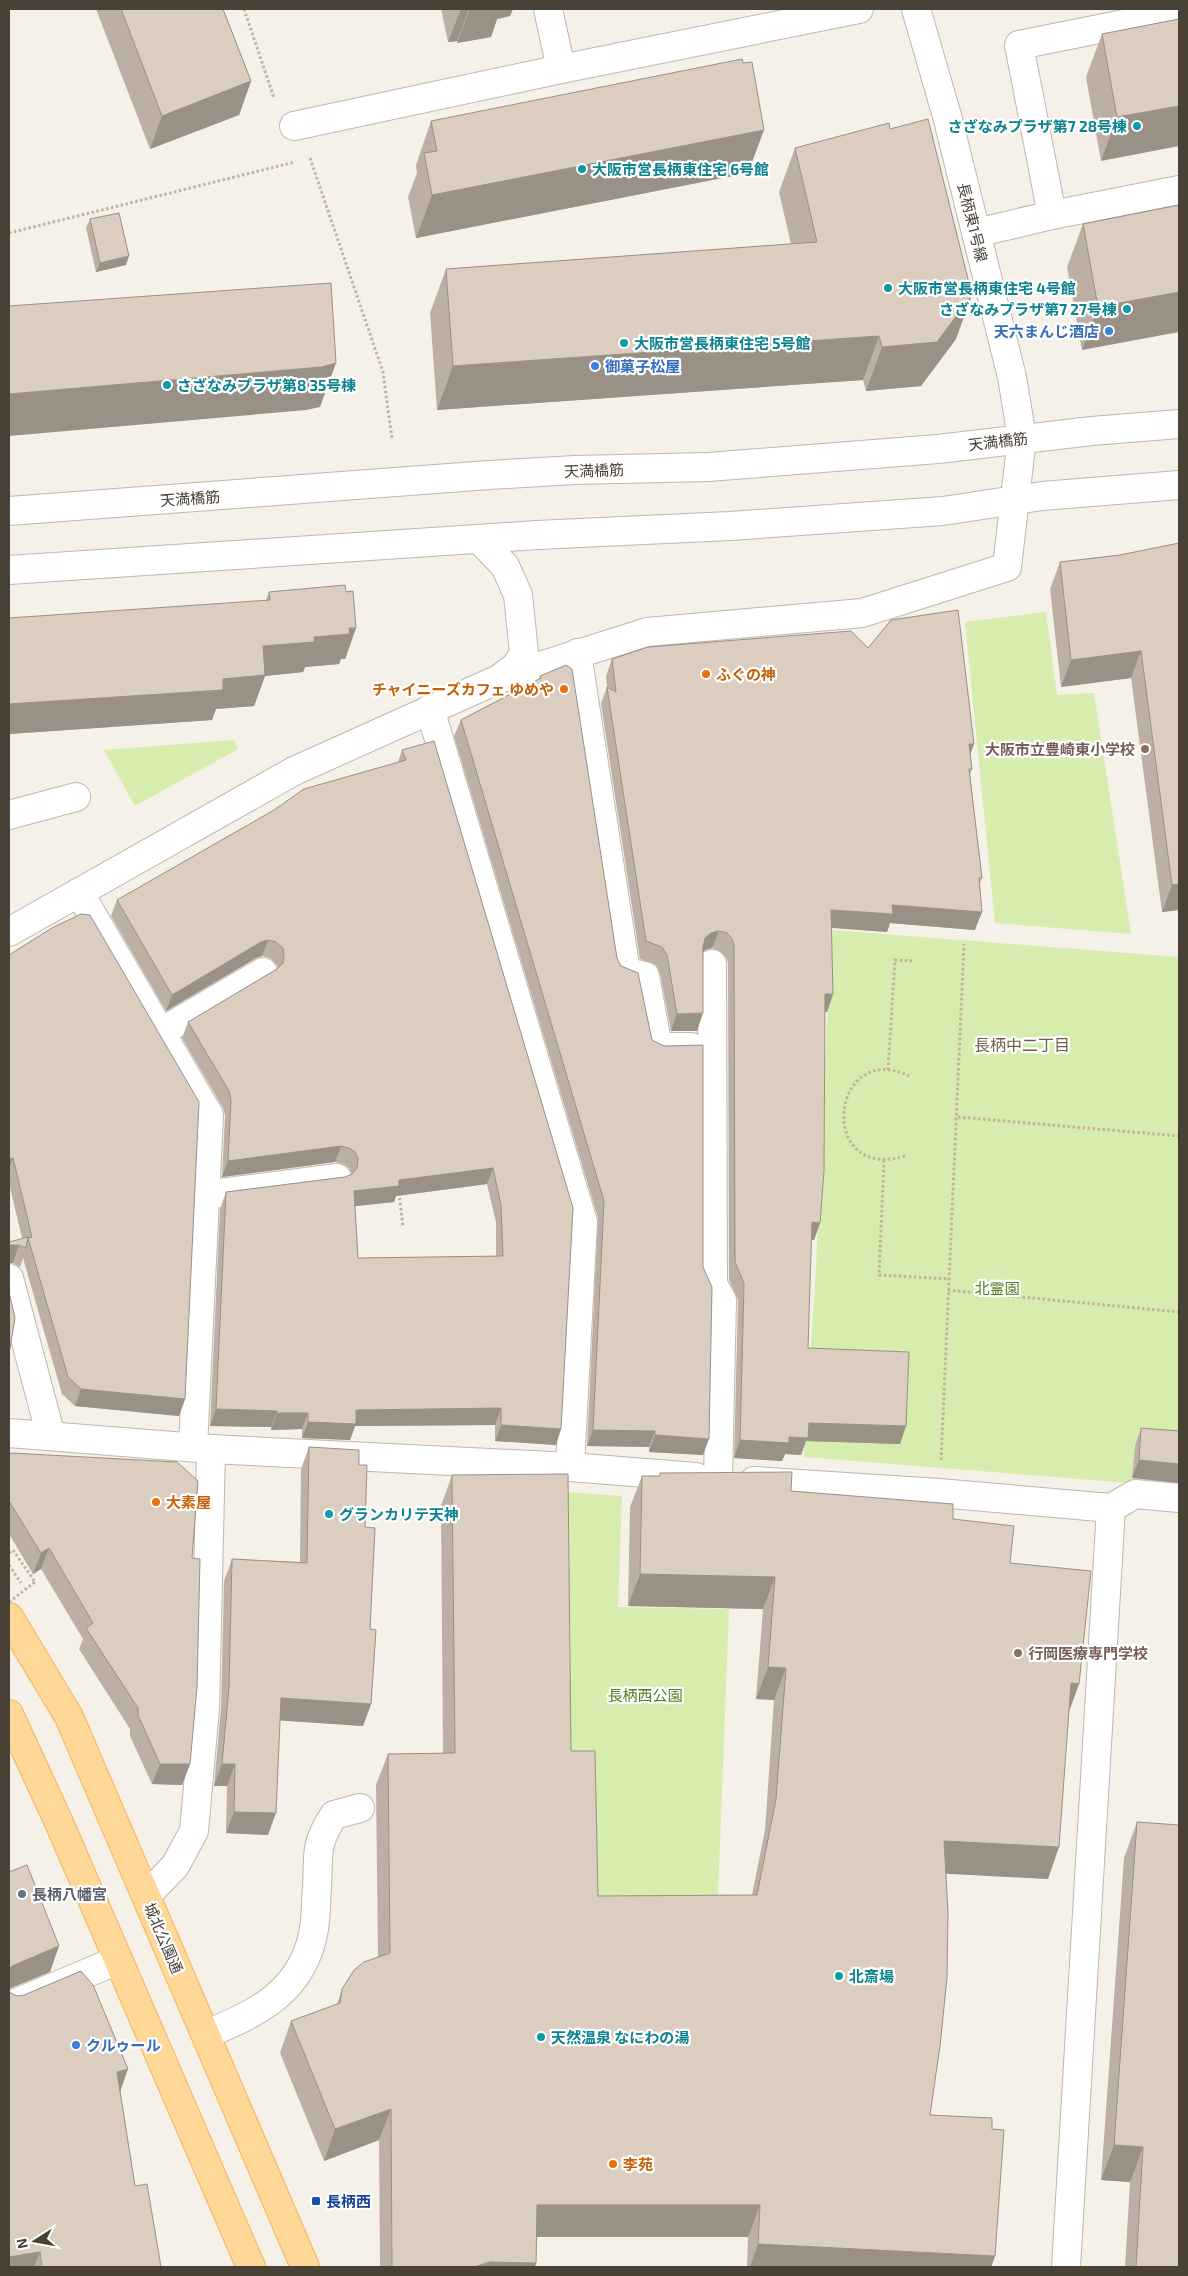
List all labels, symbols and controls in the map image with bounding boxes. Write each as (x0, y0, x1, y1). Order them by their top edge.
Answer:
place label: さざなみプラザ第7 28号棟 (948, 117, 1127, 135)
marker: さざなみプラザ第7 28号棟 (1131, 120, 1143, 132)
place label: 大阪市営長柄東住宅 6号館 (592, 160, 769, 178)
marker: 大阪市営長柄東住宅 6号館 (576, 163, 588, 175)
street label: 長柄東1号線 (954, 181, 992, 263)
place label: 大阪市営長柄東住宅 4号館 (898, 279, 1076, 297)
marker: 大阪市営長柄東住宅 4号館 (882, 282, 894, 294)
place label: さざなみプラザ第7 27号棟 (939, 300, 1117, 318)
marker: さざなみプラザ第7 27号棟 (1121, 303, 1133, 315)
place label: 天六まんじ酒店 (994, 322, 1099, 340)
marker: 天六まんじ酒店 (1103, 325, 1115, 337)
place label: 大阪市営長柄東住宅 5号館 (634, 334, 811, 352)
marker: 大阪市営長柄東住宅 5号館 (618, 337, 630, 349)
place label: 御菓子松屋 (605, 357, 680, 375)
marker: 御菓子松屋 (589, 360, 601, 372)
place label: さざなみプラザ第8 35号棟 (177, 376, 356, 394)
marker: さざなみプラザ第8 35号棟 (161, 379, 173, 391)
street label: 天満橋筋 (967, 428, 1029, 454)
street label: 天満橋筋 (564, 460, 624, 480)
street label: 天満橋筋 (159, 487, 221, 509)
place label: ふぐの神 (716, 665, 776, 683)
marker: ふぐの神 (700, 668, 712, 680)
place label: チャイニーズカフェ ゆめや (372, 680, 554, 698)
marker: チャイニーズカフェ ゆめや (558, 683, 570, 695)
place label: 大阪市立豊崎東小学校 (985, 740, 1135, 758)
marker: 大阪市立豊崎東小学校 (1139, 743, 1151, 755)
district label: 長柄中二丁目 (974, 1035, 1070, 1054)
park label: 北霊園 (974, 1279, 1020, 1297)
place label: 大素屋 (166, 1493, 211, 1511)
marker: 大素屋 (150, 1496, 162, 1508)
place label: グランカリテ天神 (339, 1505, 459, 1523)
marker: グランカリテ天神 (323, 1508, 335, 1520)
place label: 行岡医療専門学校 (1028, 1644, 1148, 1662)
marker: 行岡医療専門学校 (1012, 1647, 1024, 1659)
park label: 長柄西公園 (607, 1686, 683, 1704)
place label: 長柄八幡宮 (32, 1885, 107, 1903)
marker: 長柄八幡宮 (16, 1888, 28, 1900)
street label: 城北公園通 (141, 1900, 187, 1976)
place label: 北斎場 (849, 1967, 894, 1985)
marker: 北斎場 (833, 1970, 845, 1982)
place label: 天然温泉 なにわの湯 (551, 2028, 689, 2046)
marker: 天然温泉 なにわの湯 (535, 2031, 547, 2043)
place label: クルゥール (86, 2036, 161, 2054)
marker: クルゥール (70, 2039, 82, 2051)
place label: 李苑 (623, 2155, 653, 2173)
marker: 李苑 (607, 2158, 619, 2170)
place label: 長柄西 (326, 2192, 371, 2210)
marker: 長柄西 (310, 2195, 322, 2207)
north arrow (10, 2216, 60, 2266)
text: N (12, 2237, 31, 2250)

